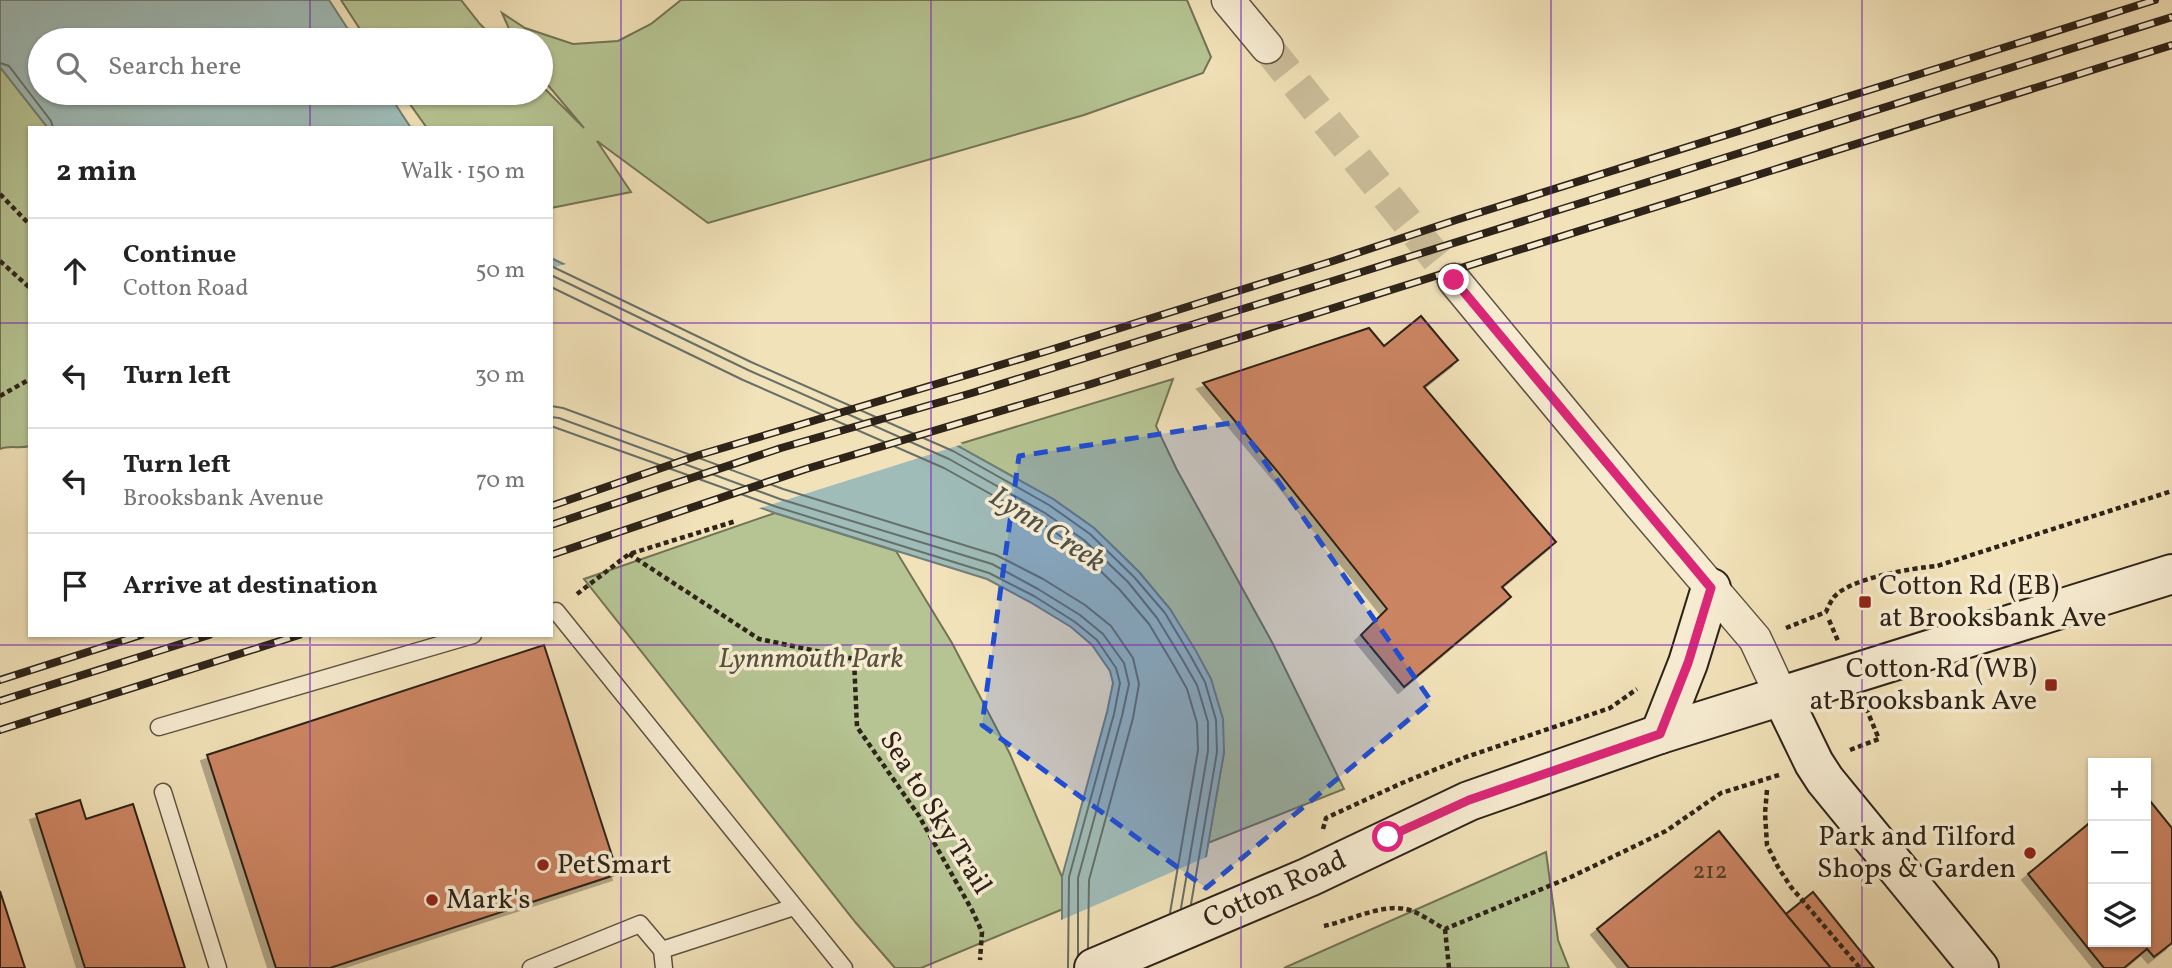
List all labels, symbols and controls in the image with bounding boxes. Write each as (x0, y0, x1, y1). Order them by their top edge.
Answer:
search box (28, 28, 553, 105)
icon: search (52, 48, 90, 86)
text: Search here (108, 49, 241, 85)
text: 2 min (56, 151, 137, 193)
text: Walk · 150 m (401, 156, 525, 188)
text: Continue (123, 237, 236, 273)
icon: ahead (56, 252, 94, 290)
text: 50 m (476, 255, 525, 287)
route end (1438, 264, 1469, 295)
text: Cotton Road (123, 273, 248, 305)
icon: left (56, 357, 94, 395)
text: Turn left (123, 358, 231, 394)
text: 30 m (475, 360, 525, 392)
text: Turn left (123, 447, 231, 483)
icon: left (56, 462, 94, 500)
text: 70 m (476, 465, 525, 497)
water label: Lynn Creek (981, 477, 1113, 583)
text: Brooksbank Avenue (123, 483, 324, 515)
icon: arrive (56, 567, 94, 605)
place label: Cotton Rd (EB) at Brooksbank Ave (1879, 567, 2107, 638)
text: Arrive at destination (123, 568, 378, 604)
marker: Cotton Rd (EB) at Brooksbank Ave (1857, 594, 1873, 610)
park label: Lynnmouth Park (718, 640, 904, 679)
place label: Cotton Rd (WB) at Brooksbank Ave (1809, 650, 2037, 721)
marker: Cotton Rd (WB) at Brooksbank Ave (2043, 677, 2059, 693)
street label: Sea to Sky Trail (869, 724, 1001, 902)
map controls (2088, 758, 2151, 947)
button: + (2088, 758, 2151, 821)
place label: Park and Tilford Shops & Garden (1817, 818, 2016, 889)
route start (1372, 821, 1403, 852)
button: − (2088, 821, 2151, 884)
street label: Cotton Road (1197, 841, 1353, 939)
marker: Park and Tilford Shops & Garden (2022, 845, 2038, 861)
place label: PetSmart (557, 846, 672, 885)
house number: 212 (1692, 855, 1728, 889)
marker: PetSmart (535, 857, 551, 873)
place label: Mark's (446, 881, 531, 920)
button: layers (2088, 884, 2151, 947)
marker: Mark's (424, 892, 440, 908)

